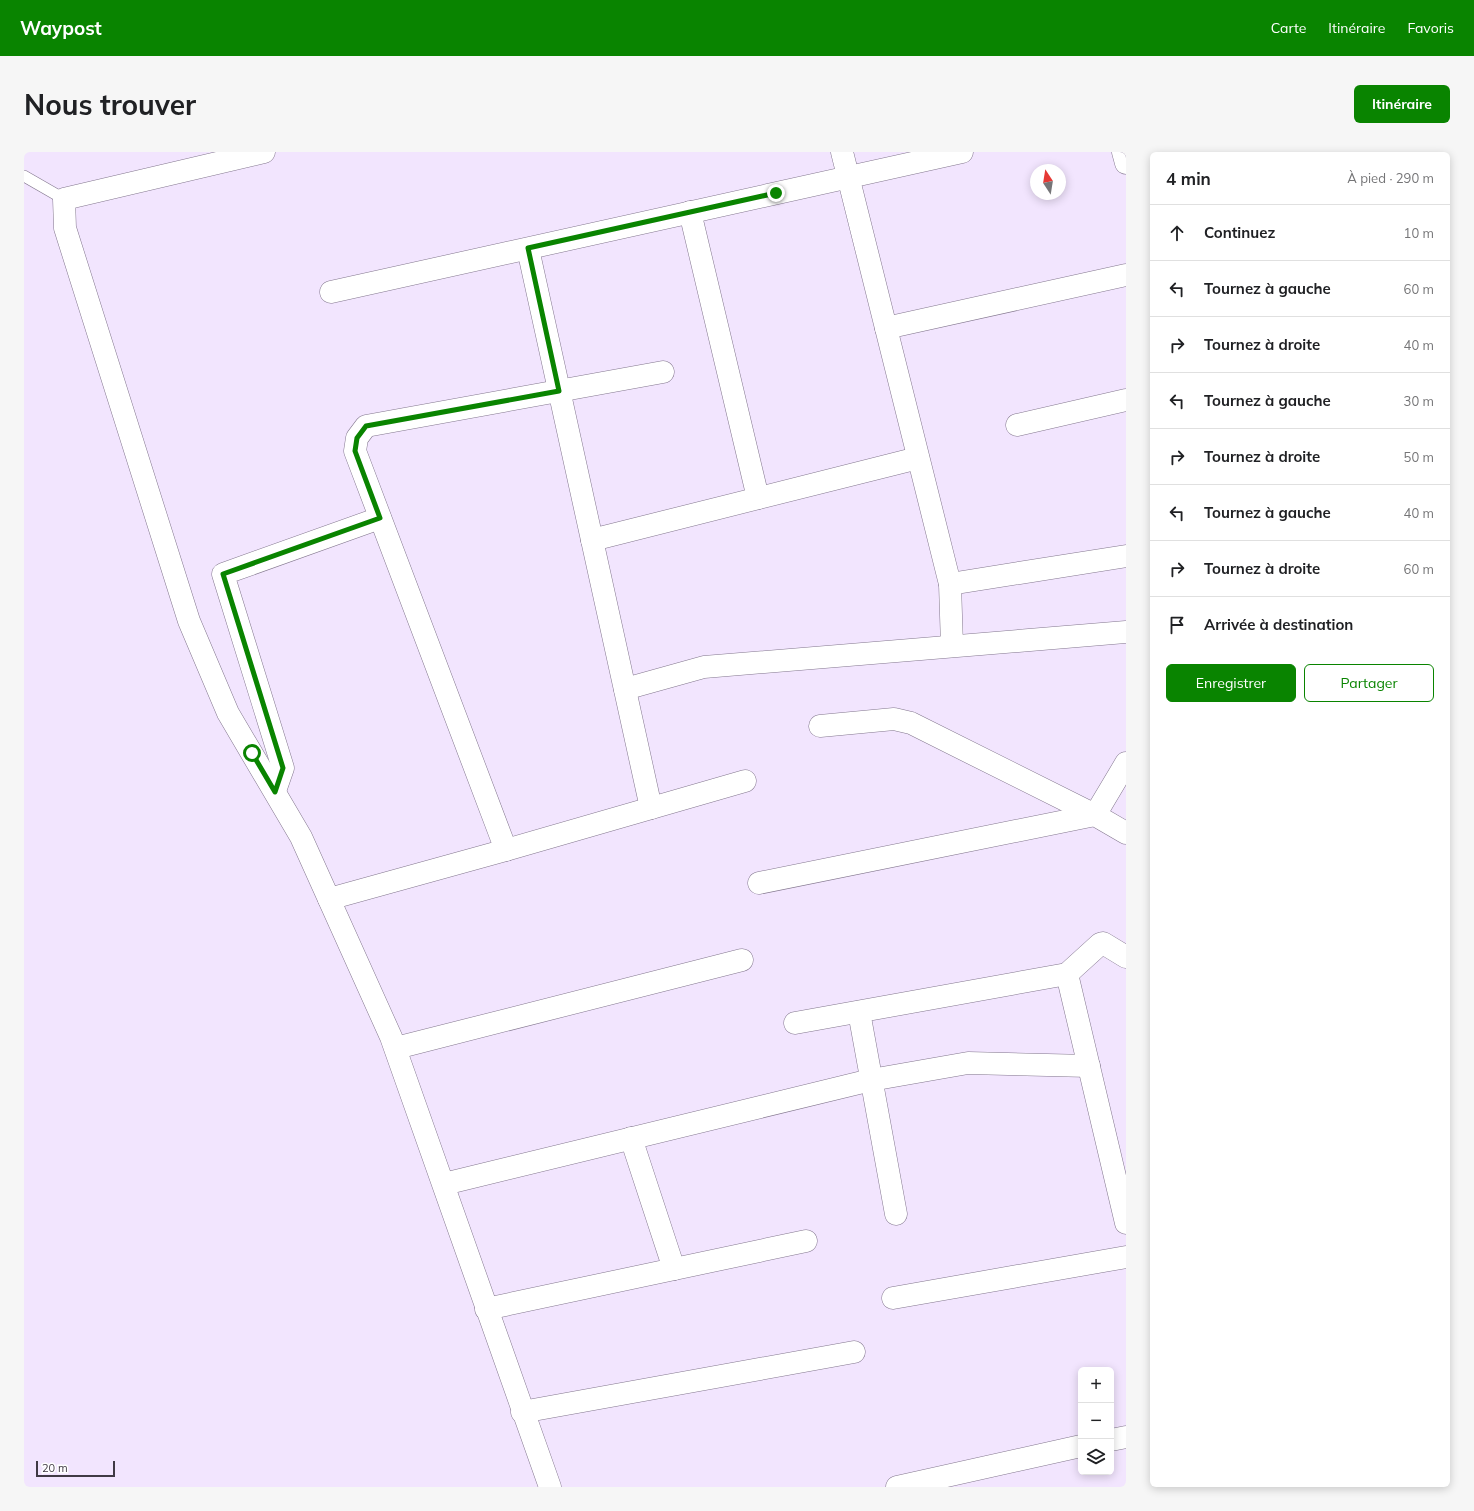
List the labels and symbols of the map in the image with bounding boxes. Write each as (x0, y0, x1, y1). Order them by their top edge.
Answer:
north arrow (1030, 164, 1066, 200)
route end (767, 184, 785, 202)
route start (243, 744, 261, 762)
scale bar (36, 1459, 115, 1478)

